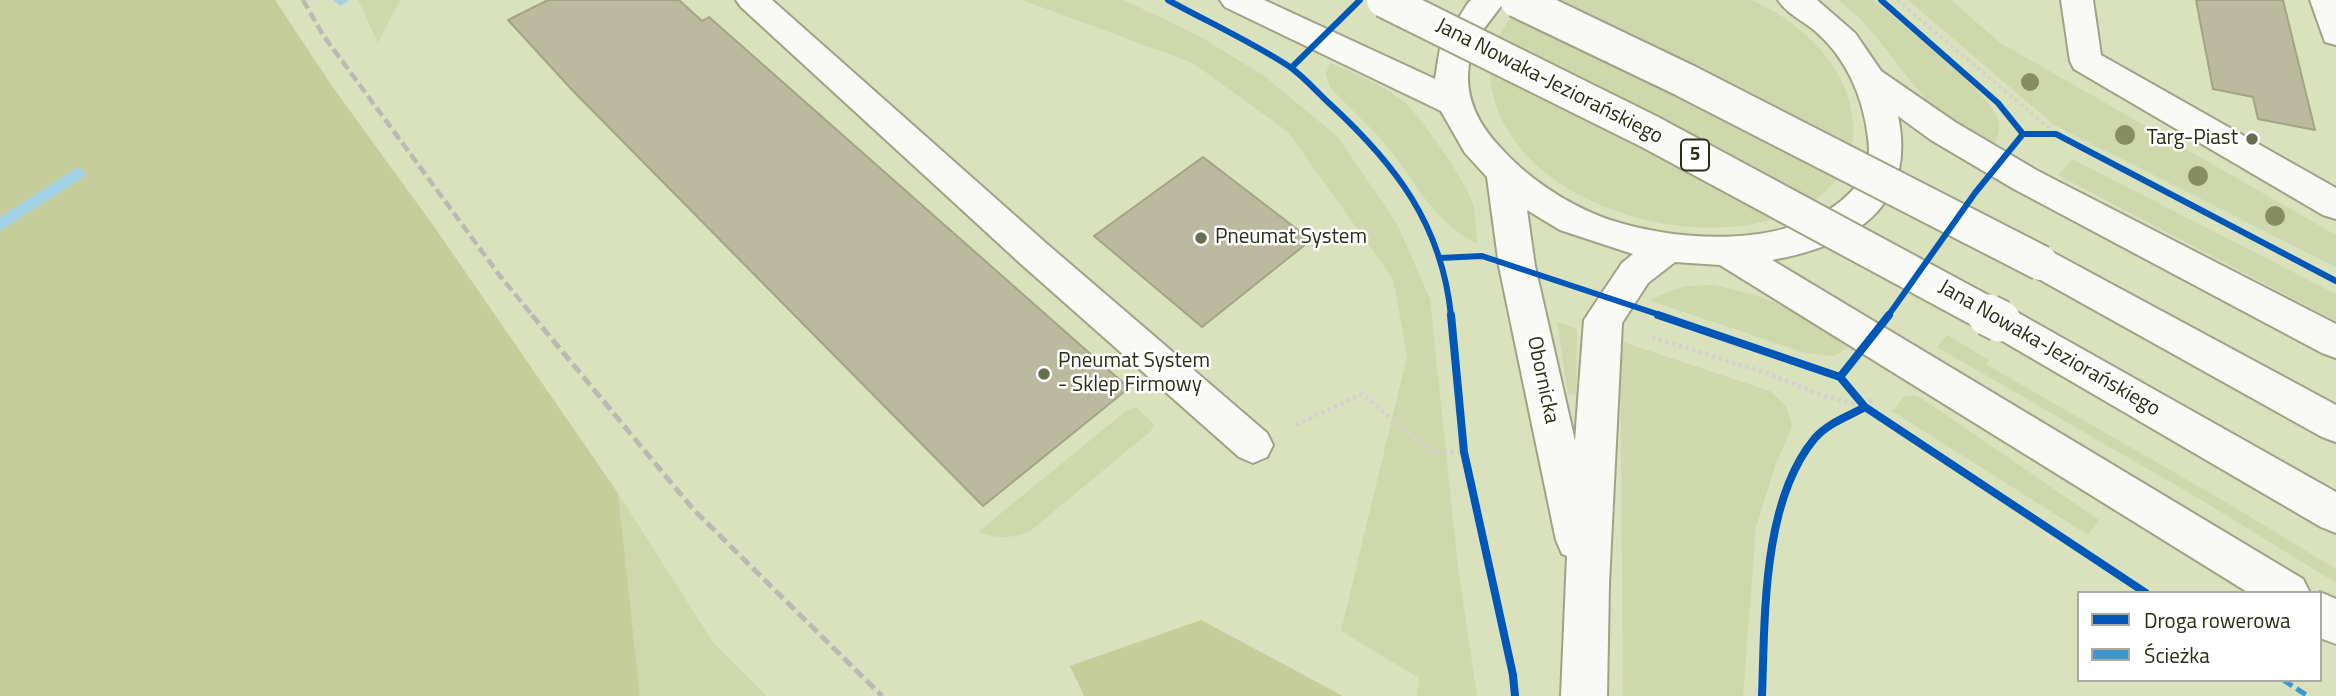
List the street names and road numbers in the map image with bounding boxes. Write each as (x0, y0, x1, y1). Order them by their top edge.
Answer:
street label: Jana Nowaka-Jeziorańskiego (1431, 14, 1667, 150)
road number: 5 (1681, 140, 1709, 170)
street label: Jana Nowaka-Jeziorańskiego (1934, 275, 2164, 423)
street label: Obornicka (1520, 334, 1564, 426)

